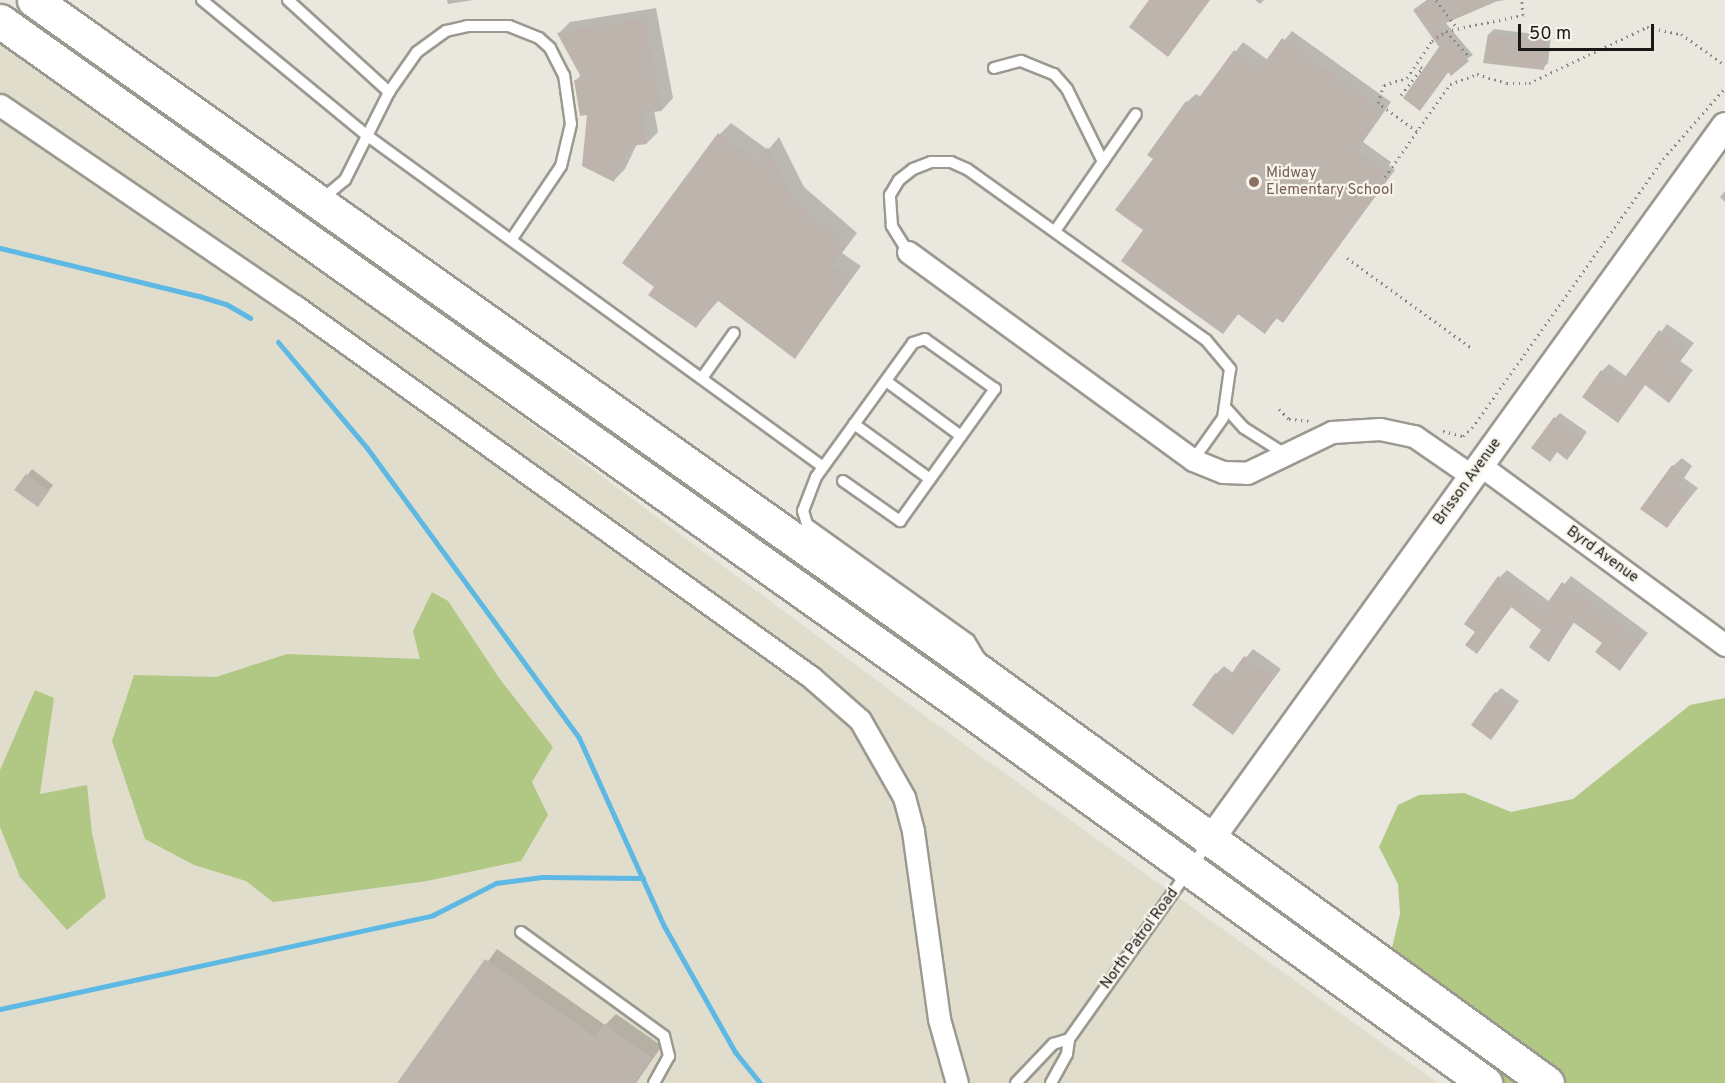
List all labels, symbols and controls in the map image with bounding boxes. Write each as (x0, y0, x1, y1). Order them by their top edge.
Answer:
scale bar (1521, 12, 1658, 50)
text: 50 m (1529, 23, 1571, 46)
place label: Midway Elementary School (1266, 164, 1393, 199)
marker: Midway Elementary School (1247, 175, 1261, 189)
street label: Brisson Avenue (1430, 435, 1506, 529)
street label: Byrd Avenue (1562, 523, 1642, 587)
street label: North Patrol Road (1097, 885, 1183, 993)

